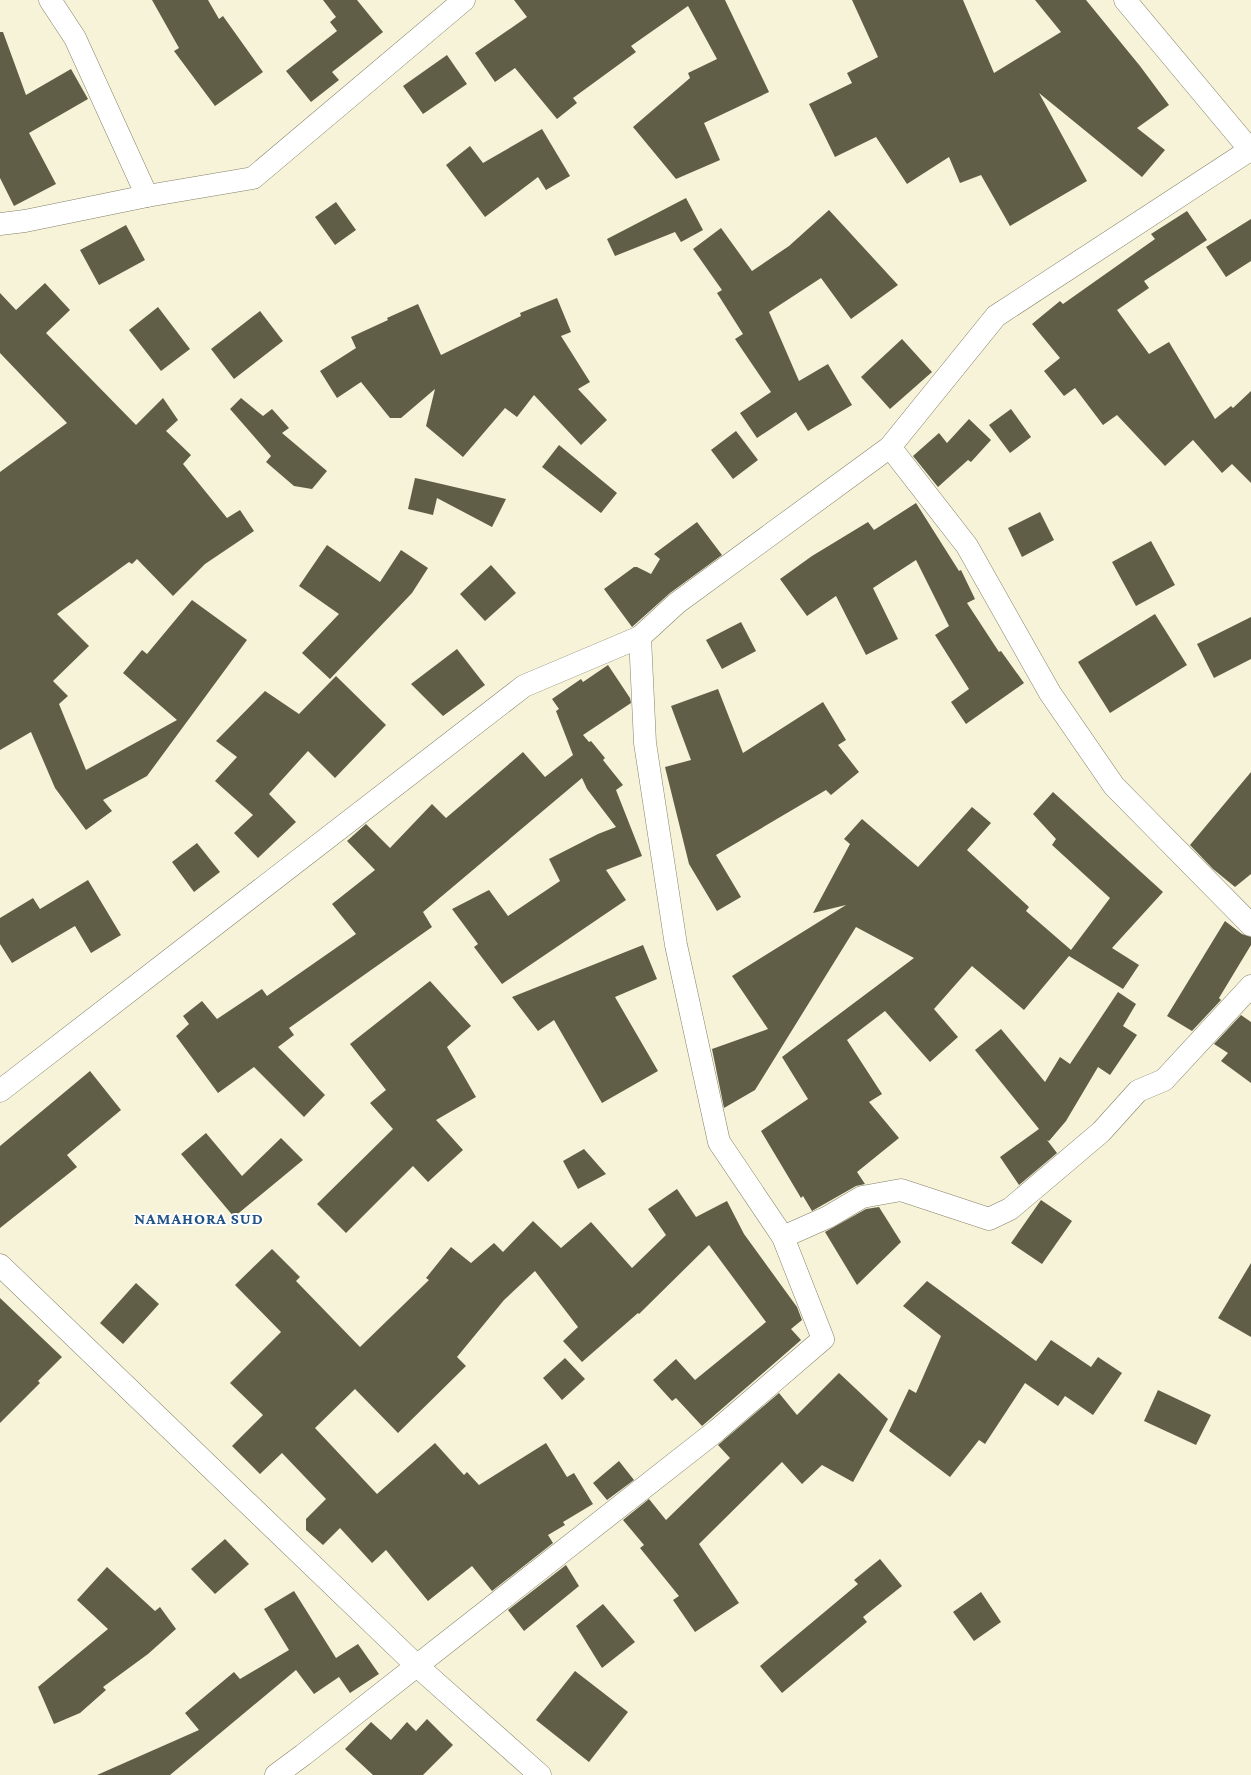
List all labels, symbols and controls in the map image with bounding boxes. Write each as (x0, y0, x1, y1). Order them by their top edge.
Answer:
district label: NAMAHORA SUD (134, 1210, 264, 1227)

